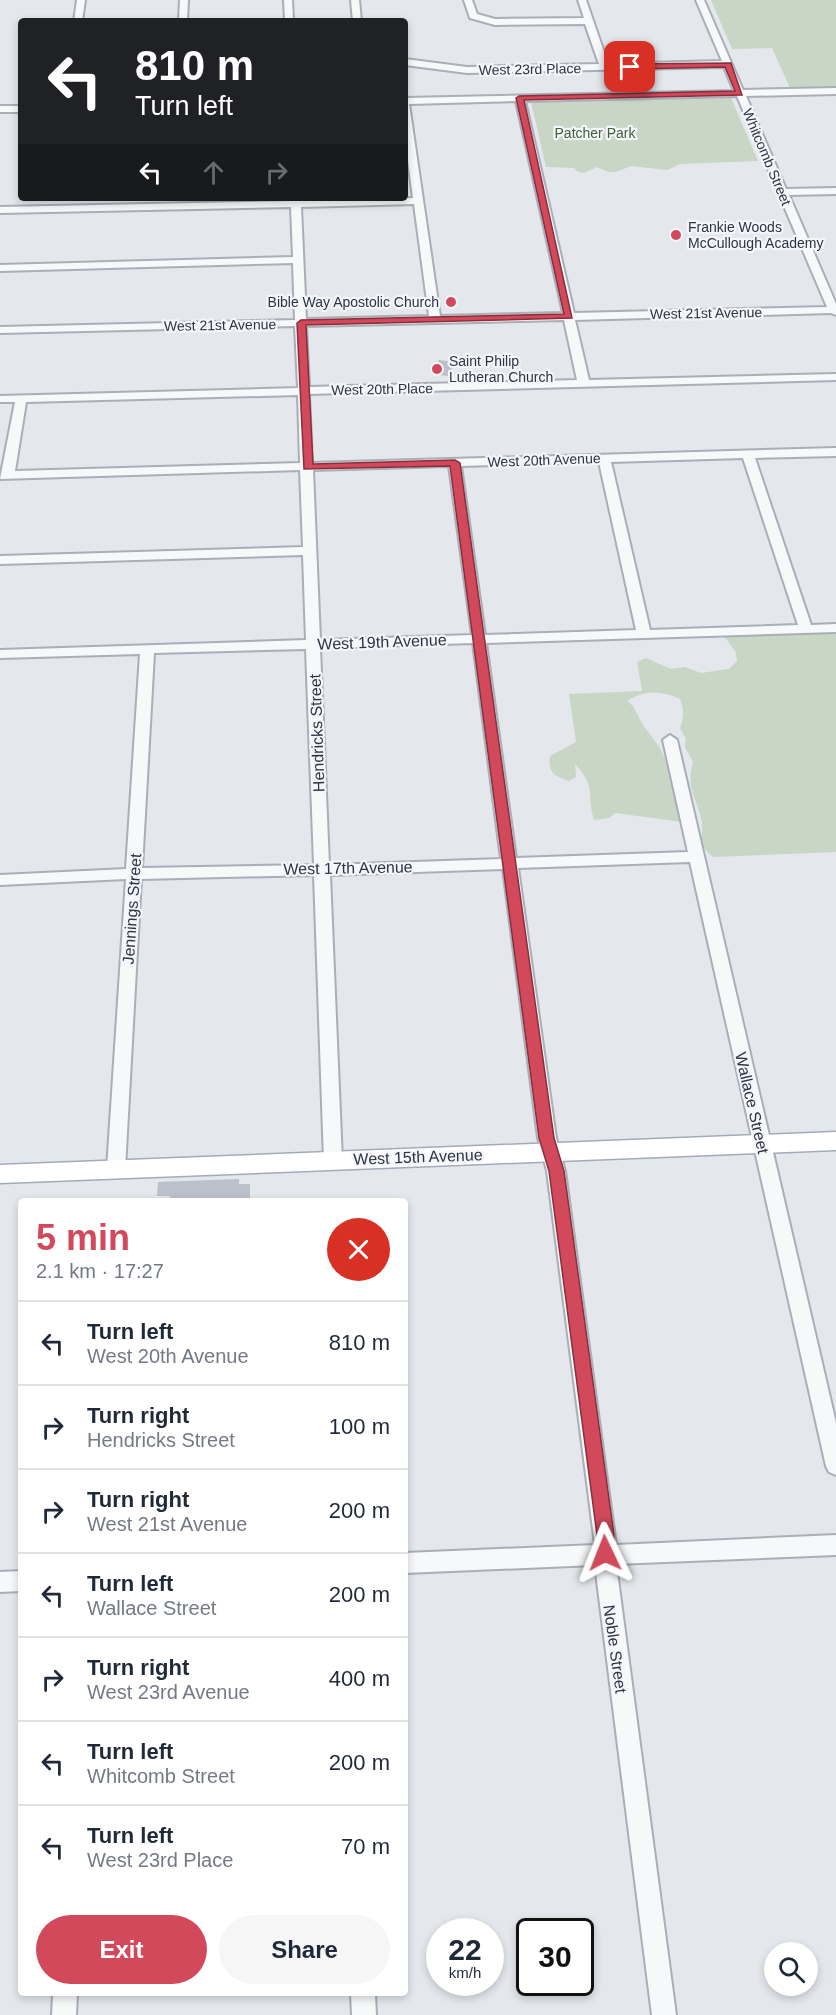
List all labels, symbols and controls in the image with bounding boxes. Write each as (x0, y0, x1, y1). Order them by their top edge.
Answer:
pin (604, 41, 655, 92)
icon: left (36, 42, 114, 120)
text: 810 m (135, 42, 254, 89)
icon: arrive (613, 50, 646, 83)
street label: West 23rd Place (479, 60, 582, 78)
text: Turn left (135, 91, 233, 121)
street label: Whitcomb Street (739, 106, 795, 208)
park label: Patcher Park (555, 125, 636, 141)
icon: left (134, 156, 167, 189)
icon: ahead (197, 156, 230, 189)
icon: right (260, 156, 293, 189)
place label: Frankie Woods McCullough Academy (688, 219, 823, 251)
marker: Frankie Woods McCullough Academy (669, 228, 683, 242)
place label: Bible Way Apostolic Church (268, 294, 439, 310)
marker: Bible Way Apostolic Church (444, 295, 458, 309)
street label: West 21st Avenue (650, 304, 763, 322)
street label: West 21st Avenue (164, 316, 277, 334)
place label: Saint Philip Lutheran Church (449, 353, 553, 385)
marker: Saint Philip Lutheran Church (430, 362, 444, 376)
street label: West 20th Place (331, 380, 433, 398)
street label: West 20th Avenue (487, 450, 601, 470)
street label: West 19th Avenue (317, 631, 447, 653)
street label: Hendricks Street (306, 673, 328, 792)
street label: Jennings Street (120, 852, 144, 965)
street label: West 17th Avenue (283, 858, 413, 878)
street label: Wallace Street (732, 1051, 772, 1156)
street label: West 15th Avenue (353, 1146, 483, 1168)
text: 5 min (36, 1217, 130, 1258)
button: close (327, 1218, 390, 1281)
text: 2.1 km · 17:27 (36, 1260, 164, 1282)
text: Turn left (87, 1319, 173, 1344)
icon: left (36, 1327, 69, 1360)
text: 810 m (329, 1330, 390, 1355)
text: West 20th Avenue (87, 1345, 249, 1367)
text: Turn right (87, 1403, 189, 1428)
icon: right (36, 1411, 69, 1444)
text: 100 m (329, 1414, 390, 1439)
text: Hendricks Street (87, 1429, 235, 1451)
text: Turn right (87, 1487, 189, 1512)
icon: right (36, 1495, 69, 1528)
text: 200 m (329, 1498, 390, 1523)
text: West 21st Avenue (87, 1513, 247, 1535)
position arrow (573, 1521, 637, 1585)
text: Turn left (87, 1571, 173, 1596)
icon: left (36, 1579, 69, 1612)
text: 200 m (329, 1582, 390, 1607)
text: Wallace Street (87, 1597, 216, 1619)
street label: Noble Street (600, 1604, 630, 1695)
text: Turn right (87, 1655, 189, 1680)
icon: right (36, 1663, 69, 1696)
text: 400 m (329, 1666, 390, 1691)
text: West 23rd Avenue (87, 1681, 250, 1703)
text: Turn left (87, 1739, 173, 1764)
icon: left (36, 1747, 69, 1780)
text: 200 m (329, 1750, 390, 1775)
text: Whitcomb Street (87, 1765, 235, 1787)
text: Turn left (87, 1823, 173, 1848)
icon: left (36, 1831, 69, 1864)
text: 70 m (341, 1834, 390, 1859)
text: West 23rd Place (87, 1849, 233, 1871)
button: Exit (36, 1915, 207, 1984)
button: Share (219, 1915, 390, 1984)
speed limit sign: 30 (516, 1918, 594, 1996)
text: 22 (448, 1933, 482, 1966)
map controls (764, 1942, 818, 1996)
button: search (764, 1942, 818, 1996)
text: km/h (449, 1964, 481, 1981)

